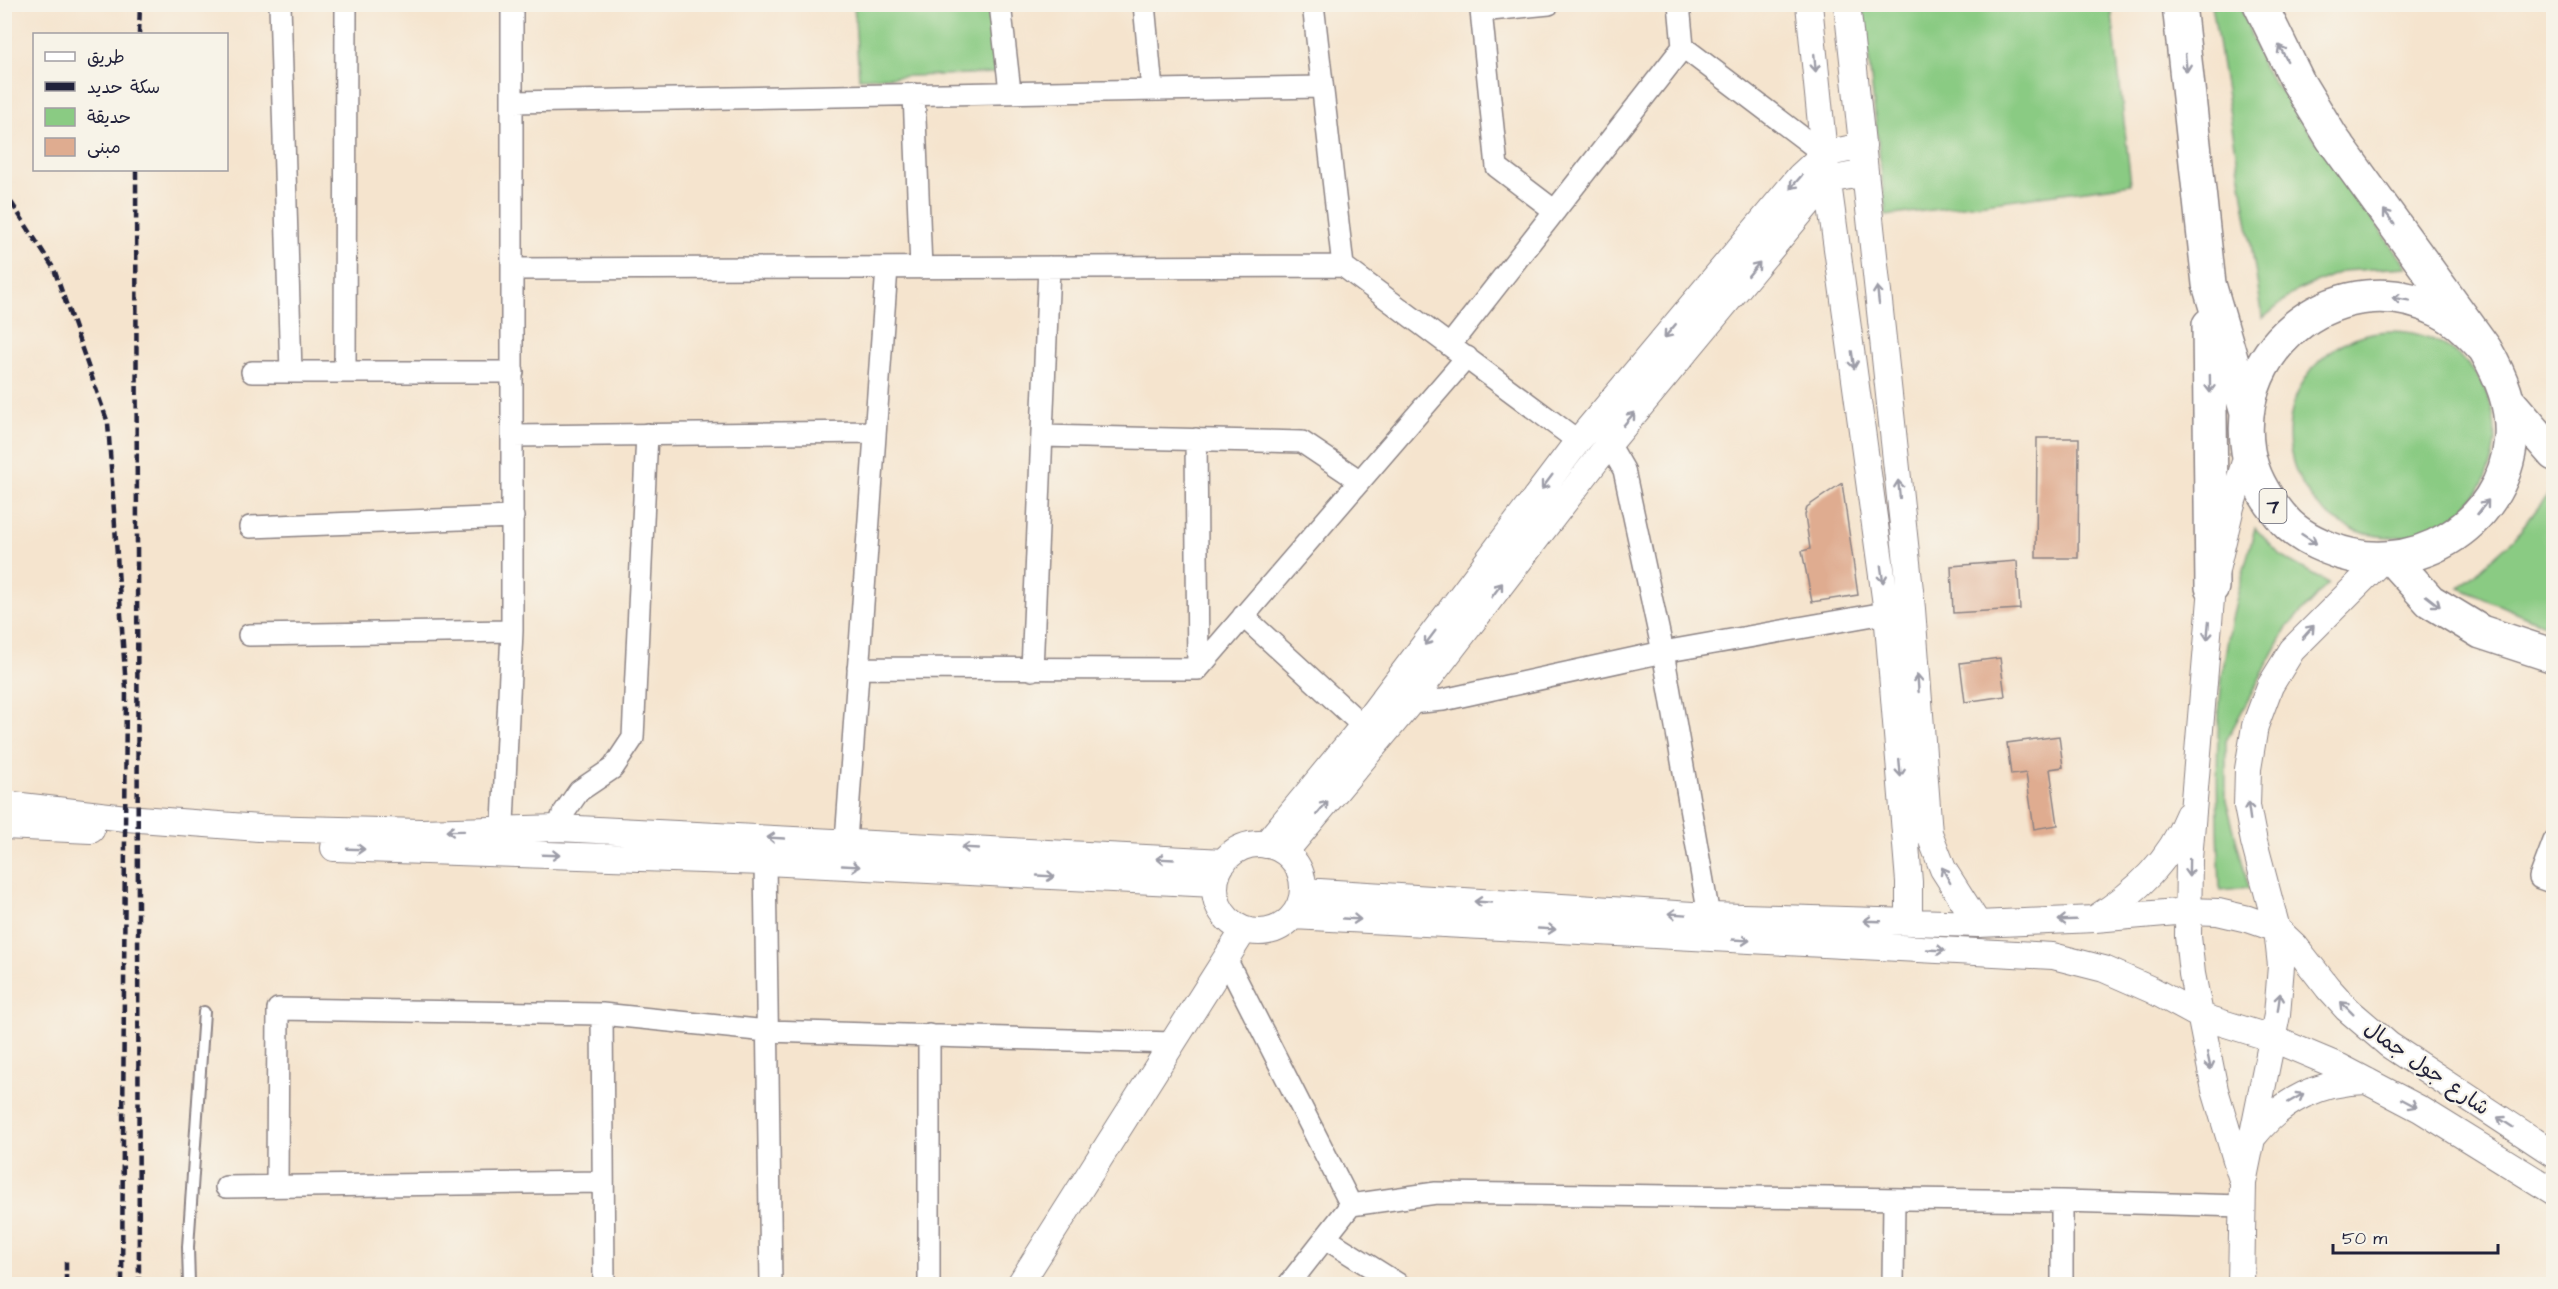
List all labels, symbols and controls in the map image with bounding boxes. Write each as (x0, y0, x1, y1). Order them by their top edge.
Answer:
legend (33, 33, 228, 171)
text: طريق (87, 45, 125, 70)
one-way arrow (2277, 45, 2289, 62)
one-way arrow (1810, 52, 1821, 72)
one-way arrow (2181, 52, 2192, 72)
text: سكة حديد (87, 75, 160, 100)
text: حديقة (87, 105, 131, 130)
text: مبنى (87, 135, 121, 160)
one-way arrow (1789, 174, 1802, 190)
one-way arrow (2383, 209, 2395, 225)
one-way arrow (1747, 261, 1760, 277)
one-way arrow (1873, 286, 1884, 306)
one-way arrow (2391, 293, 2411, 304)
one-way arrow (1663, 323, 1677, 338)
one-way arrow (1847, 350, 1858, 370)
one-way arrow (2204, 374, 2216, 394)
one-way arrow (1622, 412, 1636, 427)
one-way arrow (1541, 474, 1553, 490)
one-way arrow (1893, 480, 1904, 500)
road number: 7 (2260, 489, 2286, 523)
one-way arrow (2476, 499, 2489, 515)
one-way arrow (2300, 532, 2317, 545)
one-way arrow (1877, 564, 1888, 584)
one-way arrow (1490, 582, 1503, 598)
one-way arrow (2425, 595, 2441, 608)
one-way arrow (2202, 621, 2213, 641)
one-way arrow (2301, 625, 2316, 640)
one-way arrow (1423, 630, 1436, 646)
one-way arrow (1912, 674, 1923, 694)
one-way arrow (1895, 758, 1906, 778)
one-way arrow (1316, 800, 1329, 816)
one-way arrow (2243, 802, 2254, 822)
one-way arrow (445, 825, 465, 837)
one-way arrow (766, 832, 786, 843)
one-way arrow (961, 842, 981, 853)
one-way arrow (346, 843, 366, 854)
one-way arrow (540, 849, 560, 860)
one-way arrow (1156, 853, 1176, 864)
one-way arrow (2183, 857, 2195, 877)
one-way arrow (840, 861, 860, 872)
one-way arrow (1940, 866, 1951, 884)
one-way arrow (1035, 870, 1055, 881)
one-way arrow (1473, 896, 1493, 907)
one-way arrow (1668, 909, 1688, 920)
one-way arrow (1341, 914, 1361, 925)
one-way arrow (1863, 915, 1883, 926)
one-way arrow (2057, 915, 2077, 926)
one-way arrow (1536, 924, 1556, 935)
one-way arrow (1731, 934, 1751, 945)
one-way arrow (1926, 944, 1946, 955)
one-way arrow (2273, 993, 2284, 1013)
one-way arrow (2339, 1001, 2354, 1016)
street label: شارع جول جمال (2358, 1014, 2495, 1122)
one-way arrow (2204, 1050, 2215, 1070)
one-way arrow (2287, 1092, 2304, 1104)
one-way arrow (2399, 1097, 2417, 1109)
one-way arrow (2497, 1116, 2513, 1128)
scale bar (2333, 1217, 2498, 1255)
text: 50 m (2342, 1226, 2387, 1251)

